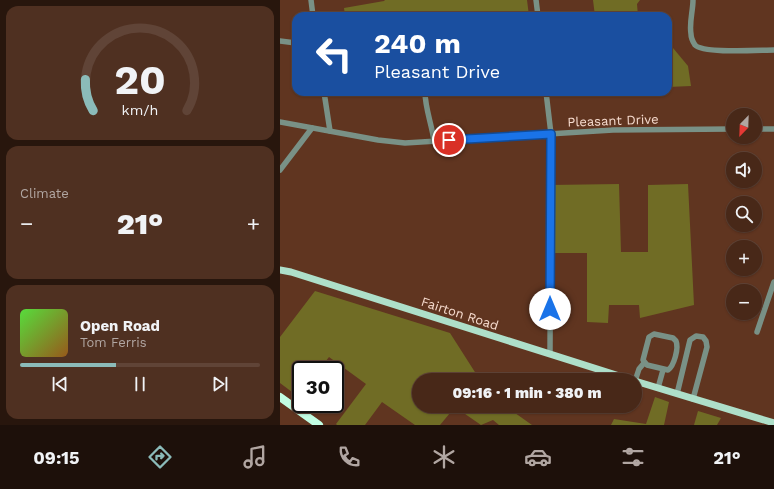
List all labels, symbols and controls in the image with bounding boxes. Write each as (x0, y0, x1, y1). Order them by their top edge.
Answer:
text: 240 m (374, 27, 461, 60)
icon: left (308, 28, 360, 80)
text: 20 (114, 55, 166, 104)
text: Pleasant Drive (374, 61, 500, 82)
text: km/h (122, 101, 158, 117)
north arrow (726, 108, 762, 144)
map controls (726, 108, 762, 320)
street label: Pleasant Drive (567, 111, 659, 130)
pin (432, 123, 466, 157)
icon: arrive (438, 129, 460, 151)
button: sound (726, 152, 762, 188)
text: Climate (20, 186, 69, 201)
button: search (726, 196, 762, 232)
text: 21° (117, 206, 163, 241)
text: − (20, 211, 33, 236)
text: + (247, 211, 260, 236)
button: + (726, 240, 762, 276)
button: − (726, 284, 762, 320)
position arrow (529, 288, 571, 330)
street label: Fairton Road (419, 294, 500, 333)
text: Open Road (80, 317, 160, 335)
text: Tom Ferris (80, 335, 147, 350)
speed limit sign: 30 (292, 361, 344, 413)
icon: previous (49, 373, 71, 395)
icon: pause (129, 373, 151, 395)
icon: next (209, 373, 231, 395)
text: 09:16 · 1 min · 380 m (452, 384, 602, 402)
icon: directions (146, 443, 174, 471)
icon: music (241, 443, 269, 471)
icon: phone (335, 443, 363, 471)
icon: climate (430, 443, 458, 471)
icon: car (524, 443, 552, 471)
icon: filters (619, 443, 647, 471)
text: 09:15 (33, 447, 80, 468)
text: 21° (713, 447, 741, 468)

